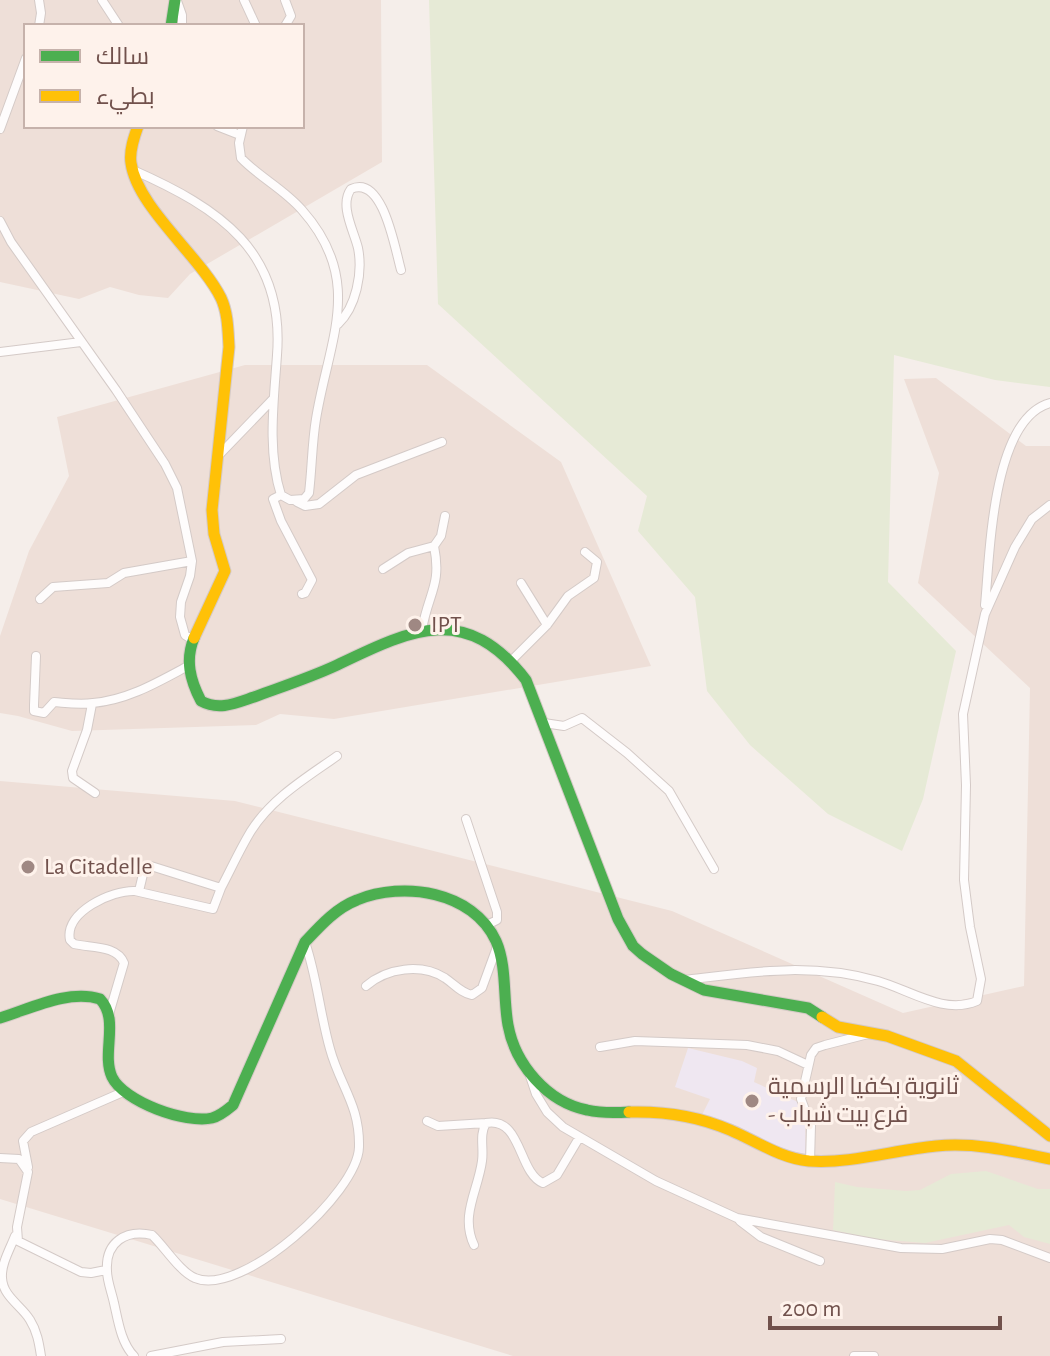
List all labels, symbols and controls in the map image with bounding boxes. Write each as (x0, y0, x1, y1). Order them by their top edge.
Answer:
legend (24, 24, 304, 128)
text: سالك (96, 45, 149, 69)
text: بطيء (96, 85, 155, 115)
place label: IPT (431, 613, 462, 637)
marker: IPT (406, 616, 424, 634)
place label: La Citadelle (44, 855, 152, 879)
marker: La Citadelle (19, 858, 37, 876)
place label: ثانوية بكفيا الرسمية - فرع بيت شباب (768, 1074, 959, 1130)
marker: ثانوية بكفيا الرسمية - فرع بيت شباب (743, 1092, 761, 1110)
scale bar (770, 1280, 1000, 1330)
text: 200 m (782, 1297, 841, 1321)

